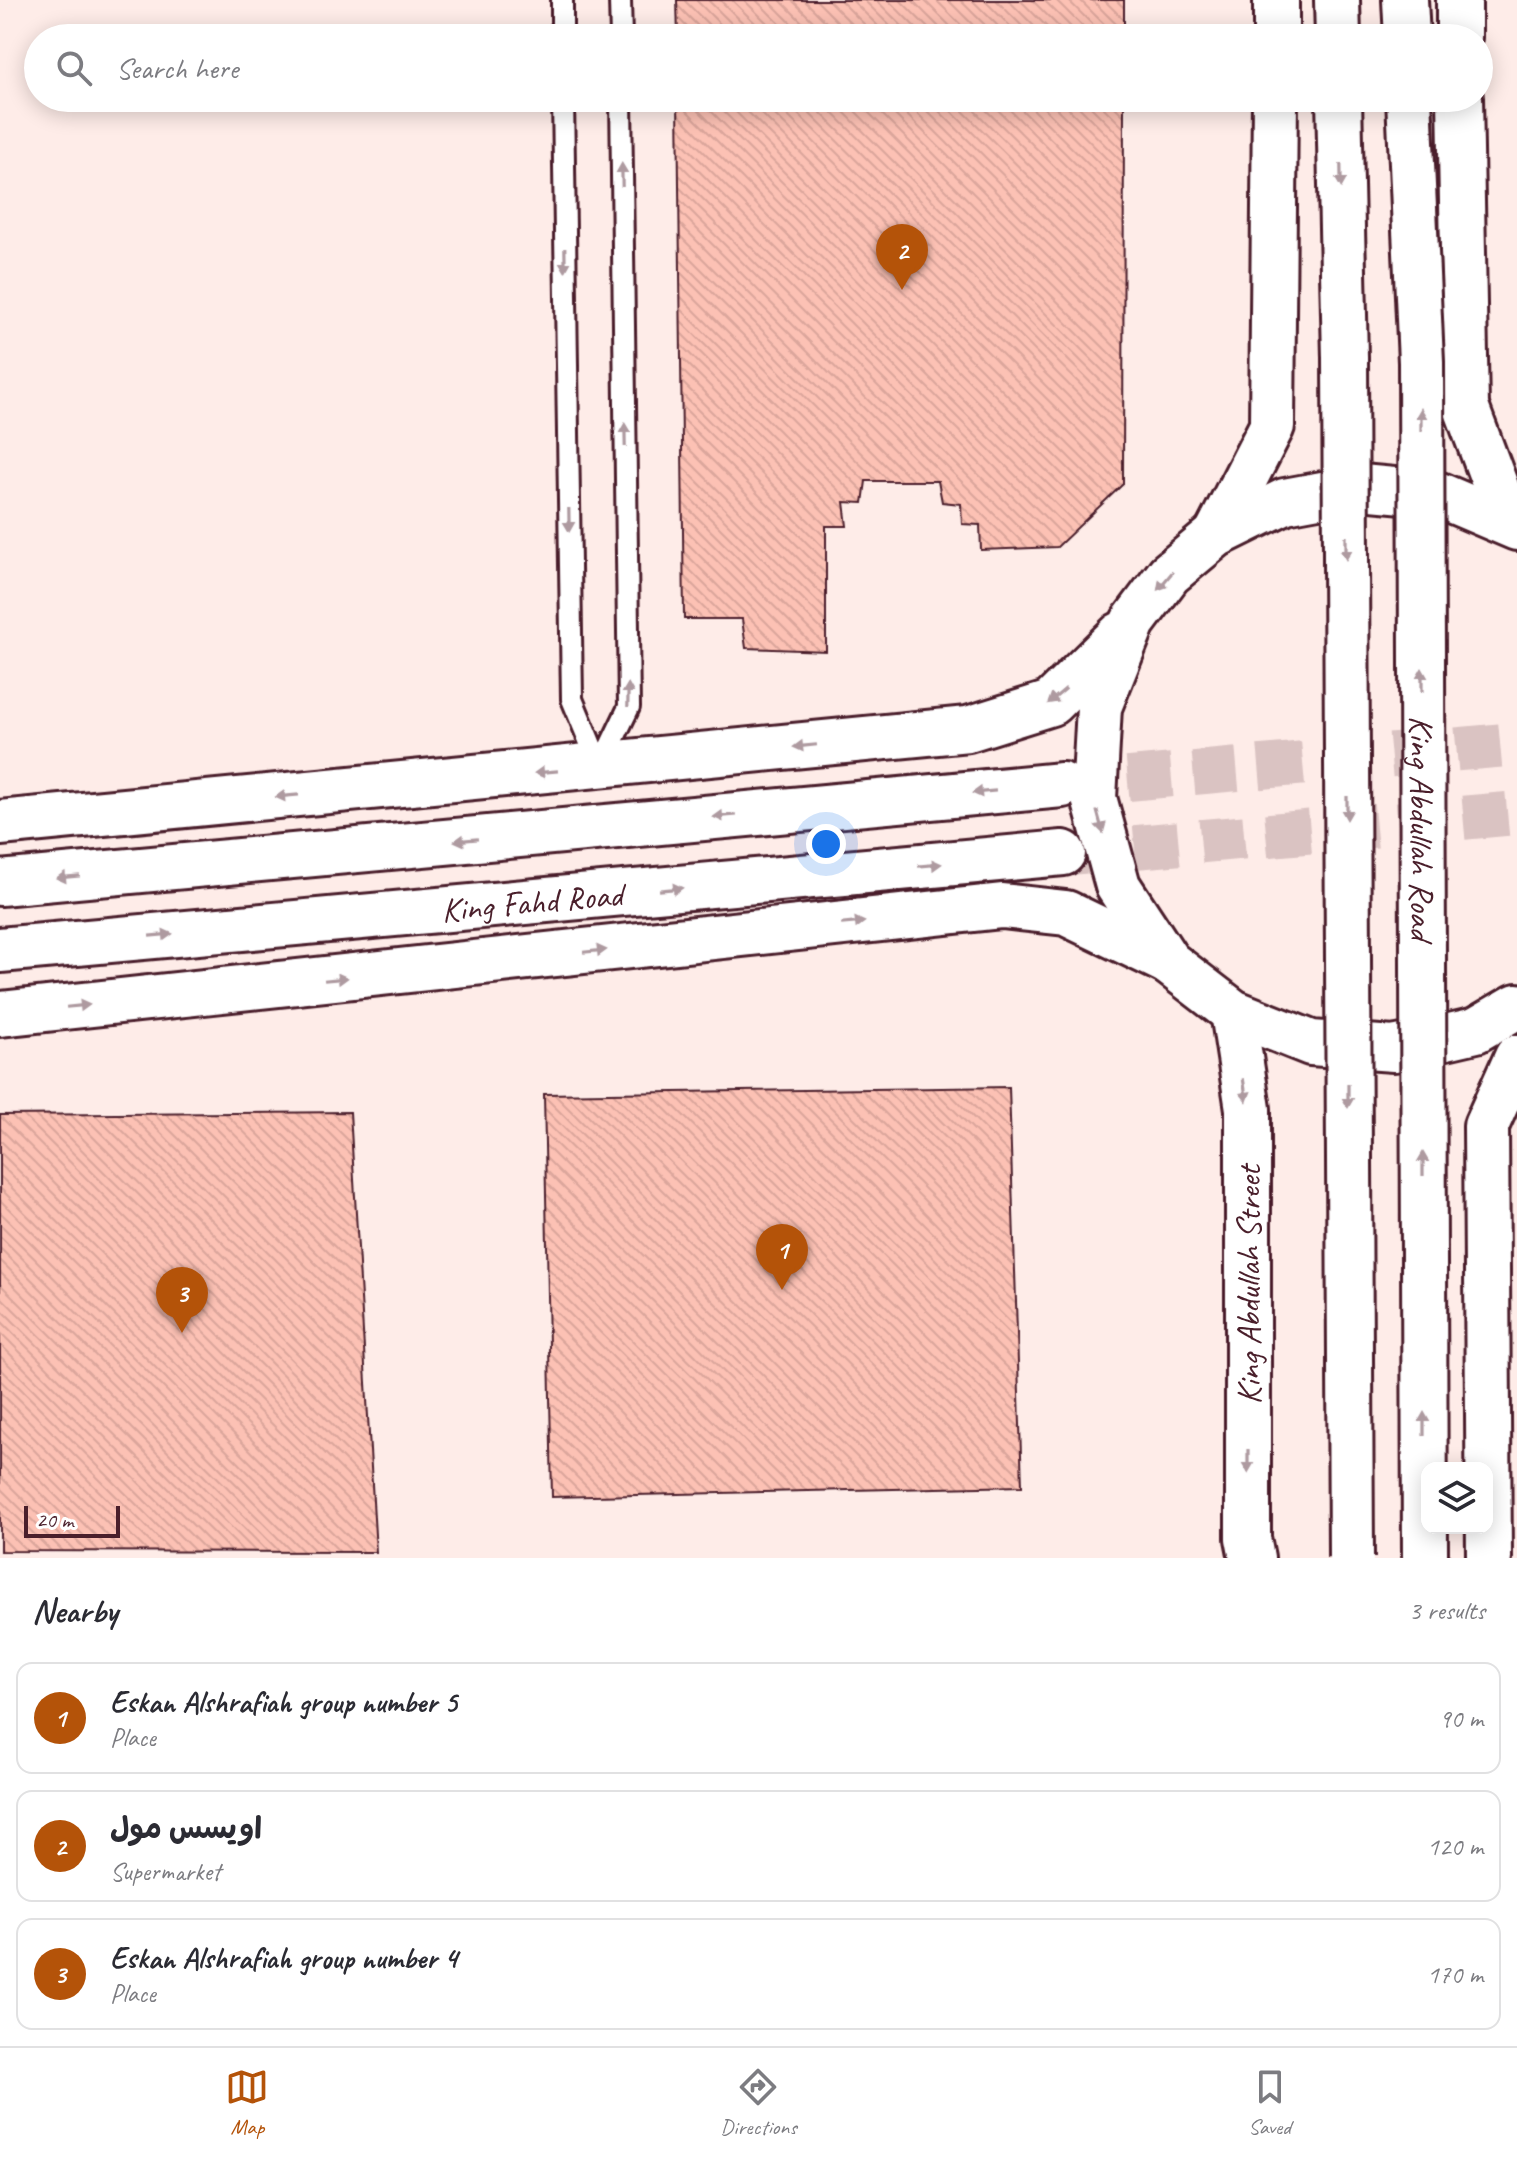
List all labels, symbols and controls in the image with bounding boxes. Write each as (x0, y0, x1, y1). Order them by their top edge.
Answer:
search box (24, 24, 1493, 112)
icon: search (52, 46, 96, 90)
text: Search here (116, 49, 238, 87)
one-way arrow (616, 162, 629, 187)
one-way arrow (1335, 164, 1347, 189)
pin: 2 (876, 224, 928, 290)
one-way arrow (559, 248, 572, 273)
one-way arrow (1415, 407, 1427, 432)
one-way arrow (619, 422, 632, 447)
one-way arrow (563, 508, 575, 533)
one-way arrow (1339, 536, 1352, 561)
one-way arrow (1157, 570, 1174, 591)
one-way arrow (1416, 667, 1428, 692)
one-way arrow (622, 682, 634, 707)
one-way arrow (1047, 687, 1067, 704)
street label: King Abdullah Road (1400, 716, 1444, 945)
one-way arrow (792, 739, 817, 752)
one-way arrow (533, 766, 558, 779)
one-way arrow (971, 786, 996, 799)
one-way arrow (274, 790, 299, 803)
one-way arrow (1341, 796, 1353, 821)
one-way arrow (1095, 809, 1107, 834)
one-way arrow (712, 810, 737, 823)
your location (806, 824, 846, 864)
one-way arrow (454, 833, 479, 846)
one-way arrow (918, 858, 943, 871)
one-way arrow (55, 870, 80, 883)
street label: King Fahd Road (439, 872, 630, 932)
one-way arrow (659, 882, 684, 895)
one-way arrow (841, 916, 866, 929)
one-way arrow (149, 928, 174, 941)
one-way arrow (583, 944, 608, 957)
one-way arrow (324, 972, 349, 985)
one-way arrow (65, 999, 90, 1012)
one-way arrow (1239, 1077, 1252, 1102)
one-way arrow (1342, 1084, 1354, 1109)
one-way arrow (1417, 1151, 1430, 1176)
street label: King Abdullah Street (1227, 1162, 1270, 1405)
pin: 1 (756, 1224, 808, 1290)
pin: 3 (156, 1267, 208, 1333)
one-way arrow (1418, 1411, 1430, 1436)
one-way arrow (1242, 1449, 1254, 1474)
map controls (1421, 1462, 1493, 1534)
button: layers (1421, 1462, 1493, 1534)
scale bar (24, 1502, 120, 1538)
text: 20 m (36, 1506, 73, 1534)
text: Nearby (32, 1589, 118, 1632)
text: 3 results (1409, 1594, 1485, 1627)
text: Eskan Alshrafiah group number 5 (110, 1683, 457, 1721)
text: 1 (54, 1702, 66, 1735)
text: 90 m (1439, 1702, 1483, 1735)
text: Place (110, 1721, 156, 1754)
text: اويسس مول (110, 1809, 262, 1847)
text: 2 (54, 1830, 66, 1863)
text: 120 m (1427, 1830, 1483, 1863)
text: Supermarket (110, 1855, 221, 1888)
text: Eskan Alshrafiah group number 4 (110, 1939, 458, 1977)
text: 3 (54, 1958, 66, 1991)
text: 170 m (1427, 1958, 1483, 1991)
text: Place (110, 1977, 156, 2010)
tab: Map (225, 2065, 269, 2141)
tab: Directions (720, 2065, 797, 2141)
tab: Saved (1248, 2065, 1292, 2141)

